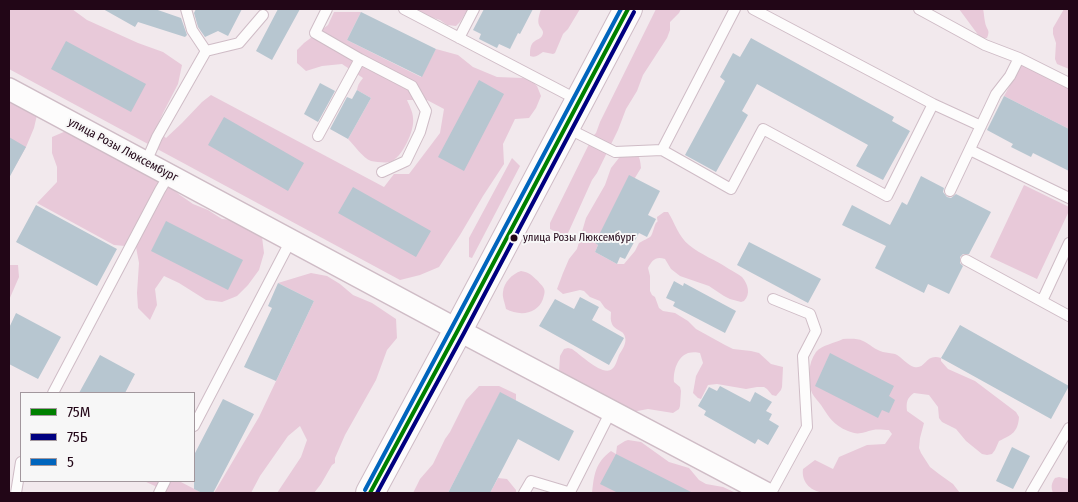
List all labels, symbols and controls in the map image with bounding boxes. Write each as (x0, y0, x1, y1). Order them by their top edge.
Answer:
street label: улица Розы Люксембург (65, 115, 181, 185)
place label: улица Розы Люксембург (523, 231, 635, 245)
marker: улица Розы Люксембург (509, 233, 519, 243)
legend (20, 392, 195, 482)
text: 75М (67, 403, 90, 421)
text: 75Б (67, 428, 88, 446)
text: 5 (67, 453, 74, 471)

